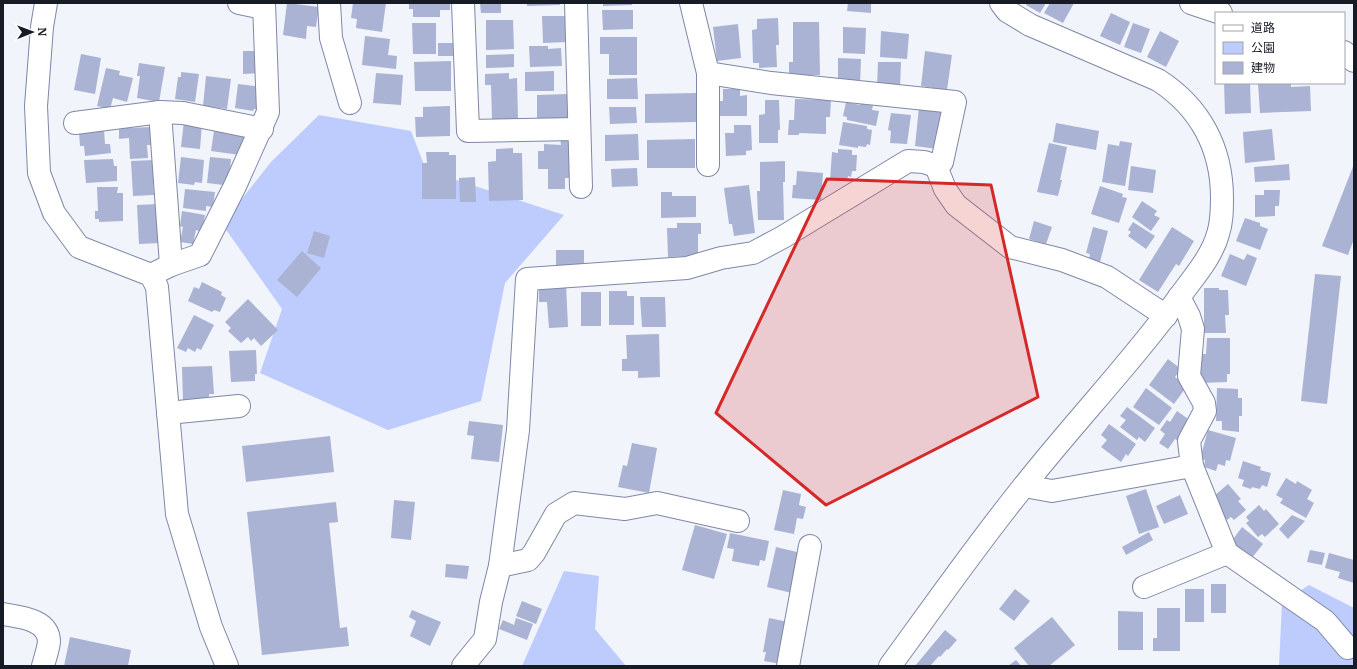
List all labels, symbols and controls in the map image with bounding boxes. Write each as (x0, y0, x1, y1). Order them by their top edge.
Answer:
north arrow (12, 12, 52, 52)
legend (1215, 12, 1345, 84)
text: 道路 (1251, 20, 1275, 35)
text: N (35, 27, 49, 37)
text: 公園 (1251, 40, 1275, 55)
text: 建物 (1251, 60, 1275, 75)

